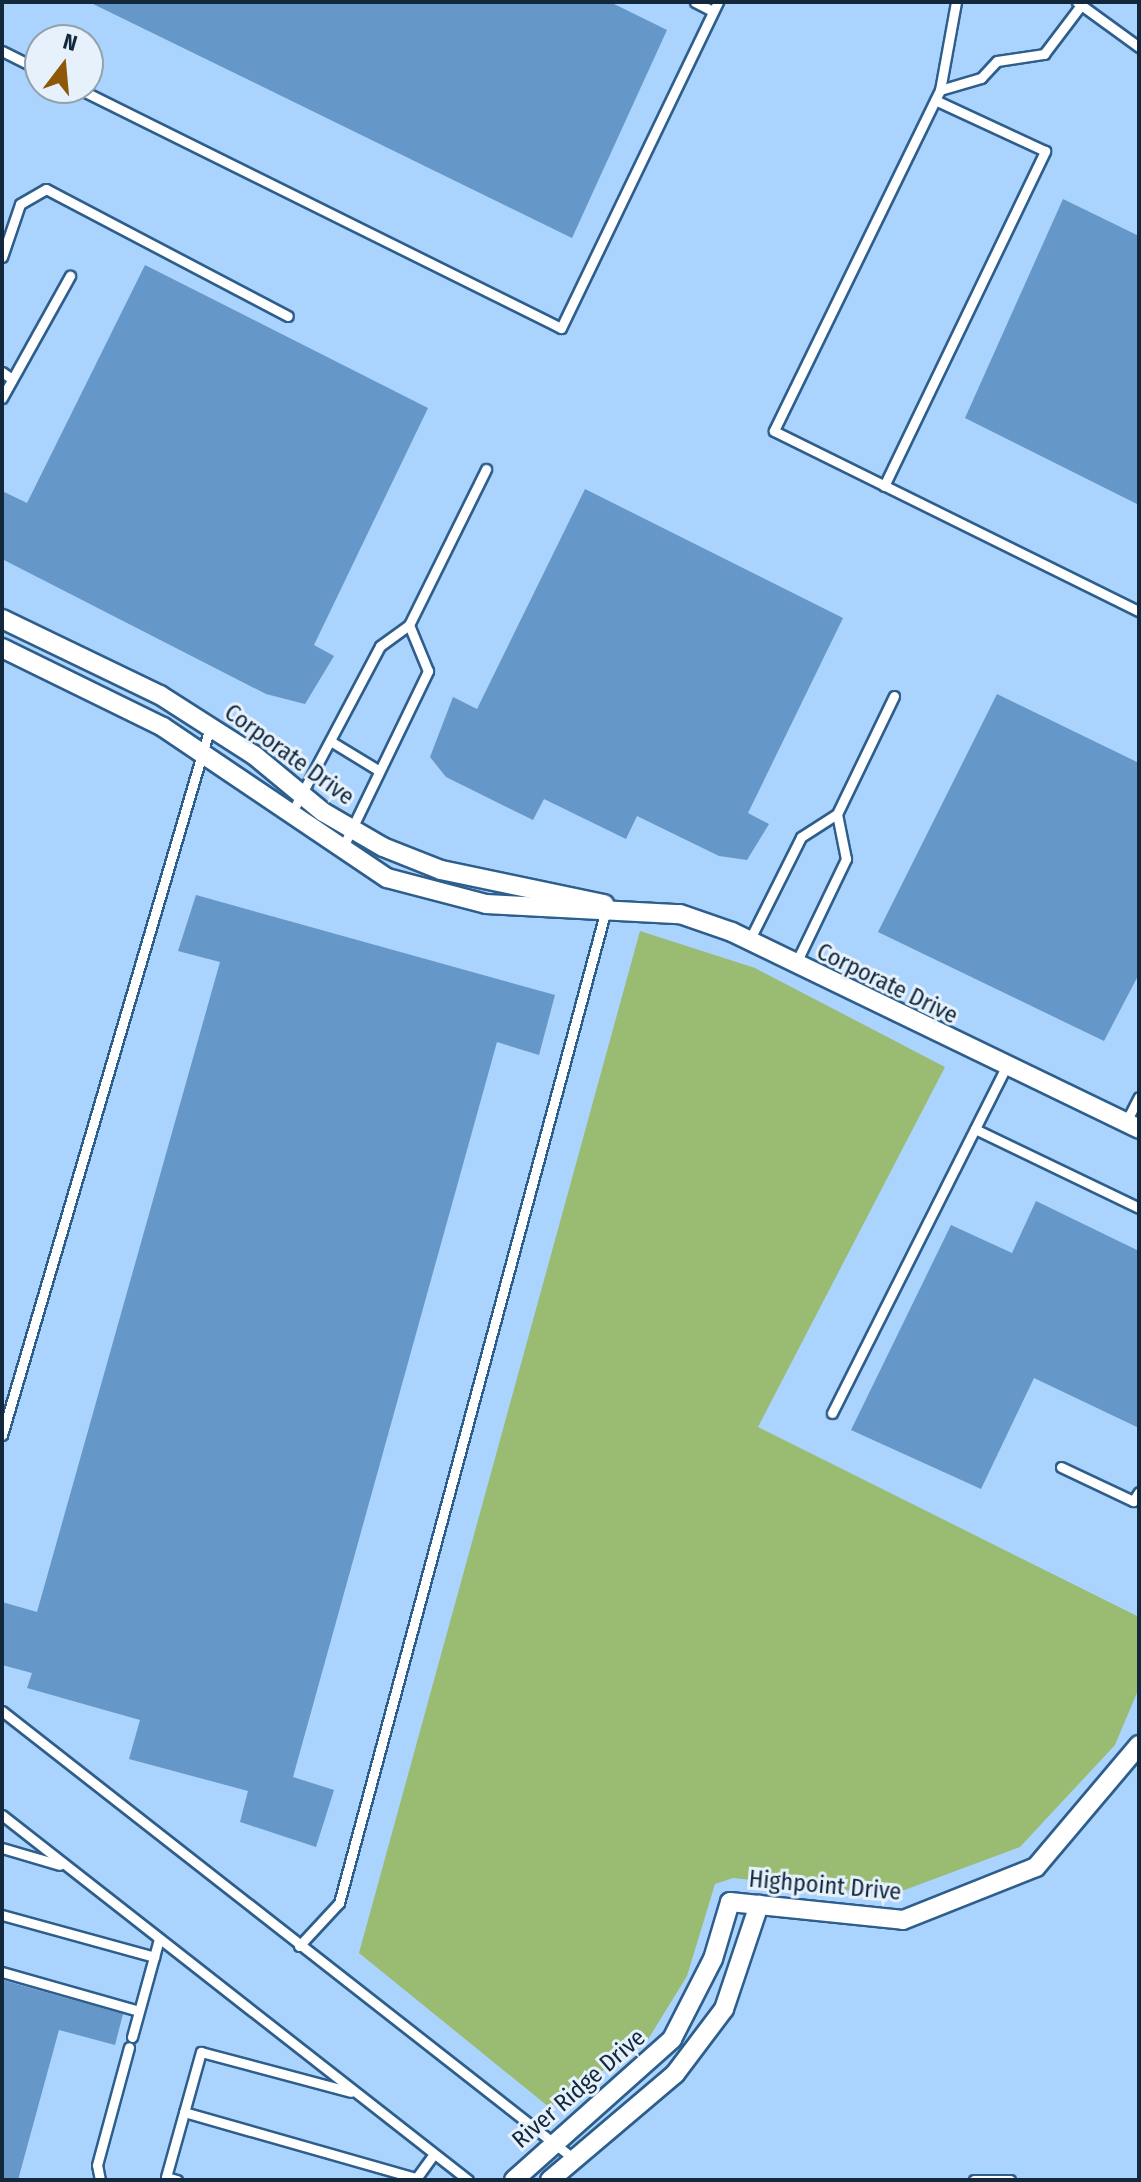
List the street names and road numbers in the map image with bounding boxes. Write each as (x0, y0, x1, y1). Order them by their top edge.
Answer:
street label: Corporate Drive (219, 698, 359, 812)
street label: Corporate Drive (812, 937, 962, 1031)
street label: Highpoint Drive (748, 1865, 902, 1907)
street label: River Ridge Drive (507, 2023, 651, 2155)

